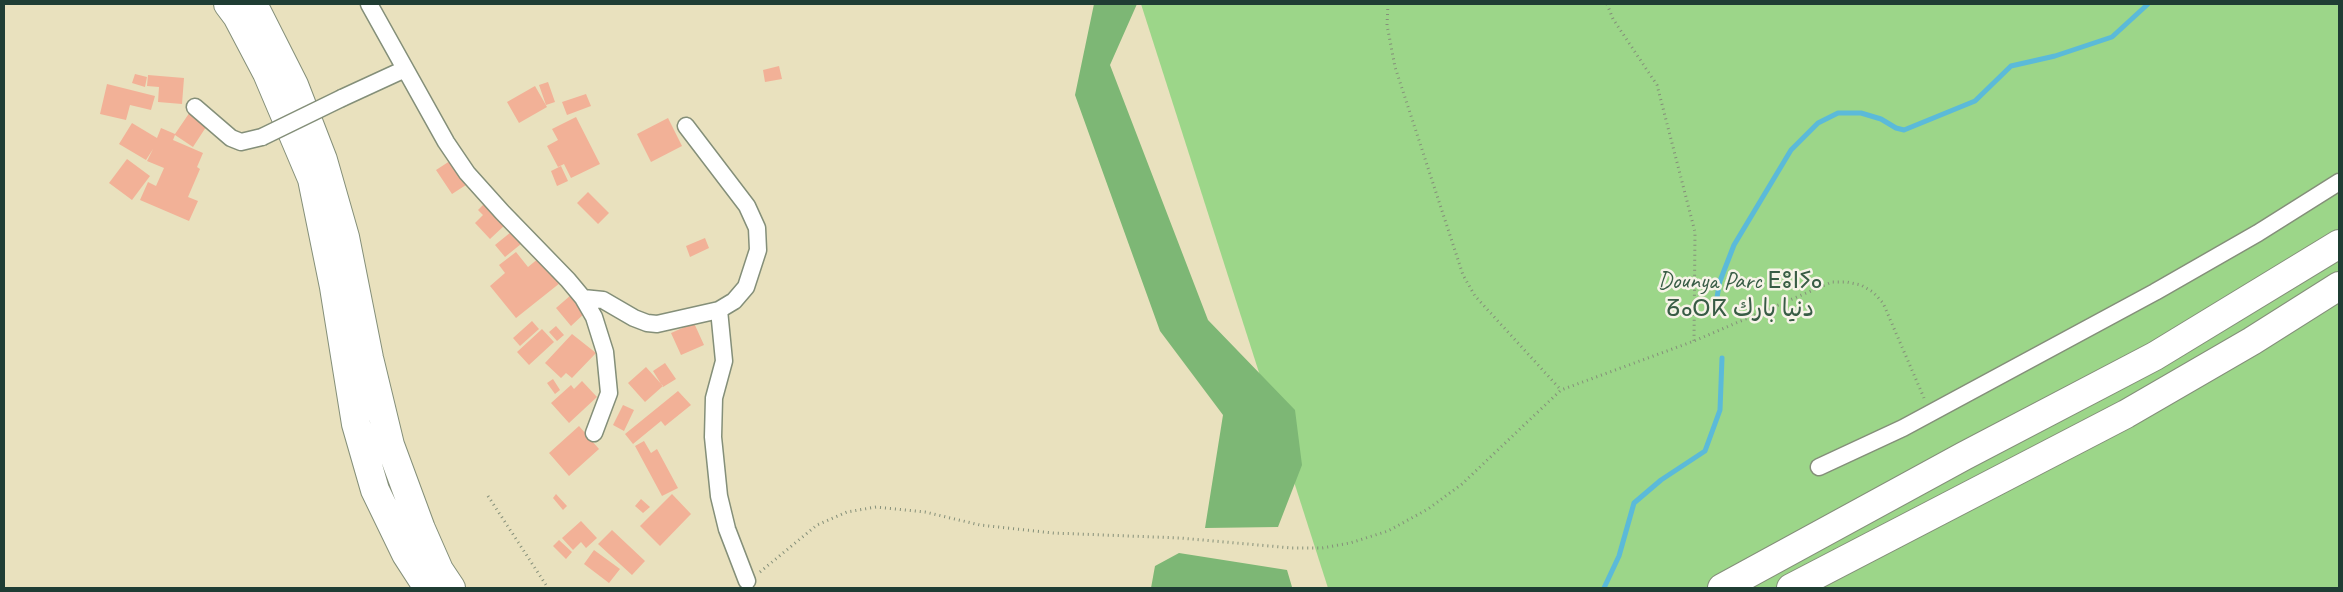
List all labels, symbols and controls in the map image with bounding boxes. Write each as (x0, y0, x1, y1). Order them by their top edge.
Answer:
park label: Dounya Parc ⴹⵓⵏⵢⴰ ⵒⴰⵔⴽ دنيا بارك (1658, 268, 1822, 324)

